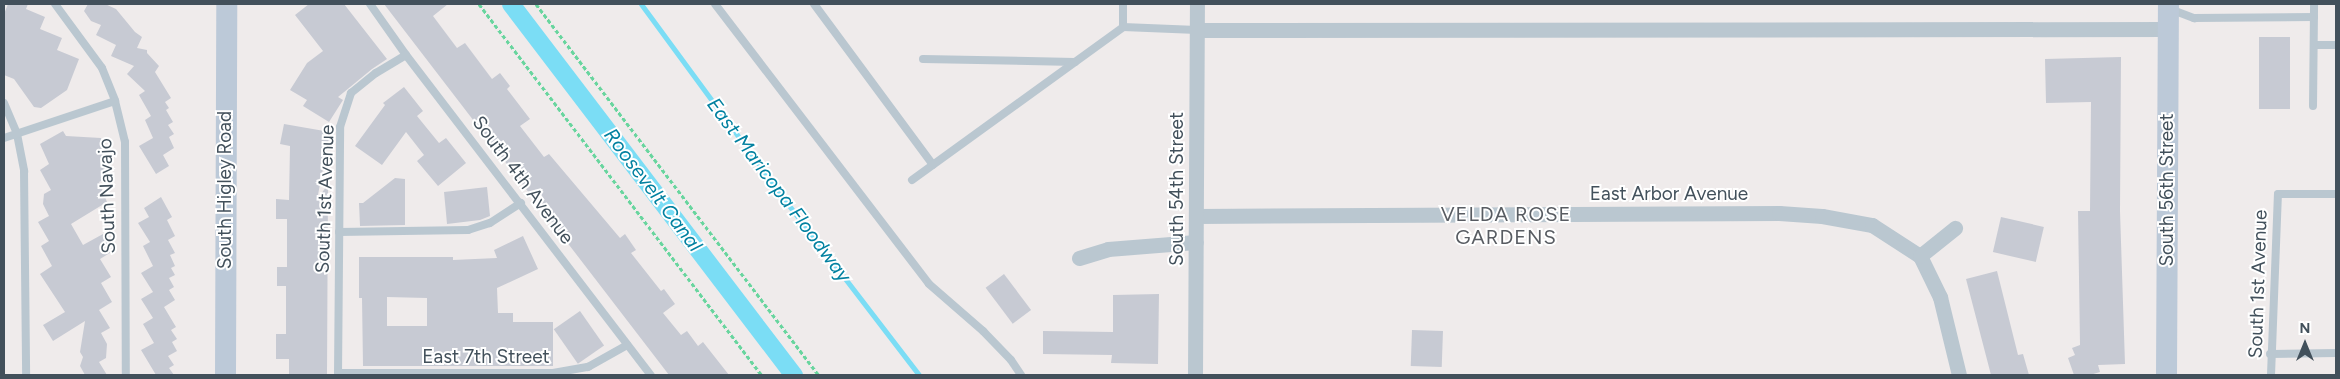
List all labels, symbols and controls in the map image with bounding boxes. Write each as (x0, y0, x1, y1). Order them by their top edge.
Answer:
water label: East Maricopa Floodway (702, 93, 856, 287)
street label: South Higley Road (214, 111, 236, 269)
street label: South 4th Avenue (467, 112, 579, 248)
street label: South 54th Street (1166, 112, 1188, 266)
street label: South 56th Street (2156, 113, 2178, 267)
street label: South 1st Avenue (311, 124, 339, 274)
water label: Roosevelt Canal (599, 124, 707, 256)
street label: South Navajo (94, 138, 120, 254)
street label: East Arbor Avenue (1590, 183, 1748, 205)
district label: VELDA ROSE GARDENS (1440, 203, 1572, 250)
street label: South 1st Avenue (2244, 209, 2272, 359)
north arrow (2280, 319, 2330, 369)
text: N (2300, 320, 2310, 337)
street label: East 7th Street (422, 346, 550, 368)

